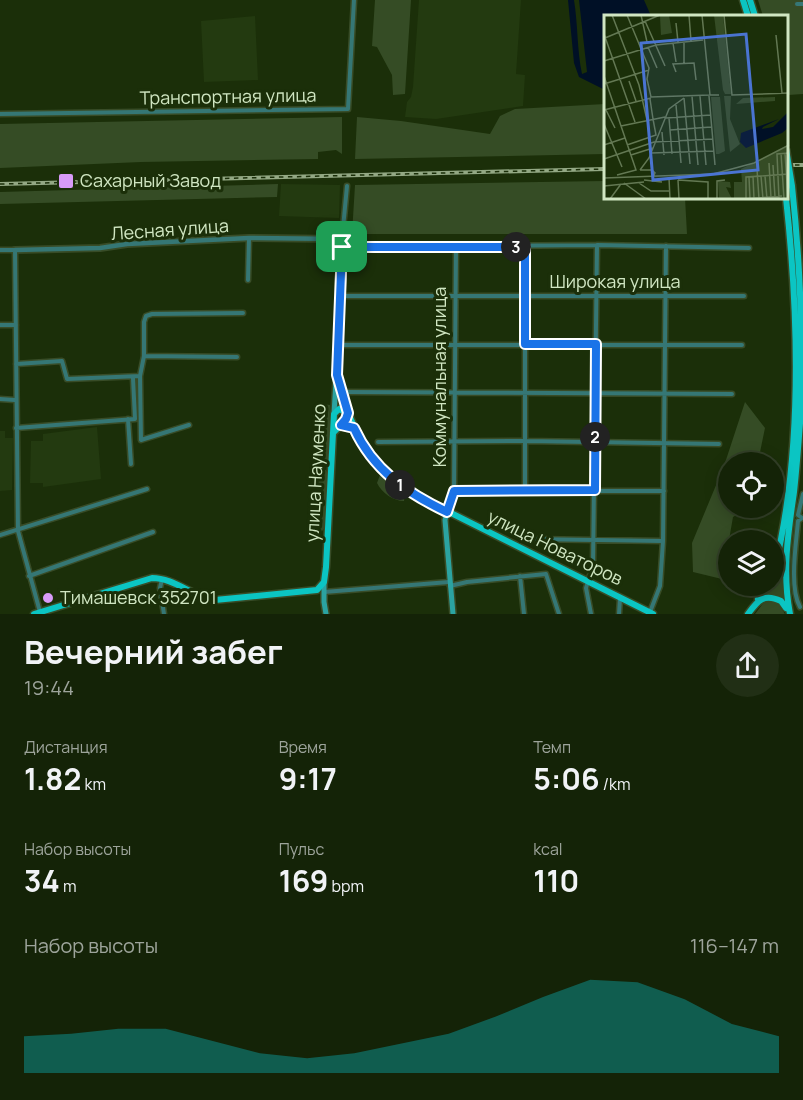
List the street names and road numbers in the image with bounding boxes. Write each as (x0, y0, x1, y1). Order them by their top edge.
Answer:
street label: Транспортная улица (139, 82, 317, 110)
street label: Лесная улица (110, 213, 230, 245)
street label: Широкая улица (549, 269, 681, 293)
street label: Коммунальная улица (427, 287, 451, 467)
street label: улица Науменко (299, 403, 331, 543)
street label: улица Новаторов (484, 504, 627, 590)

